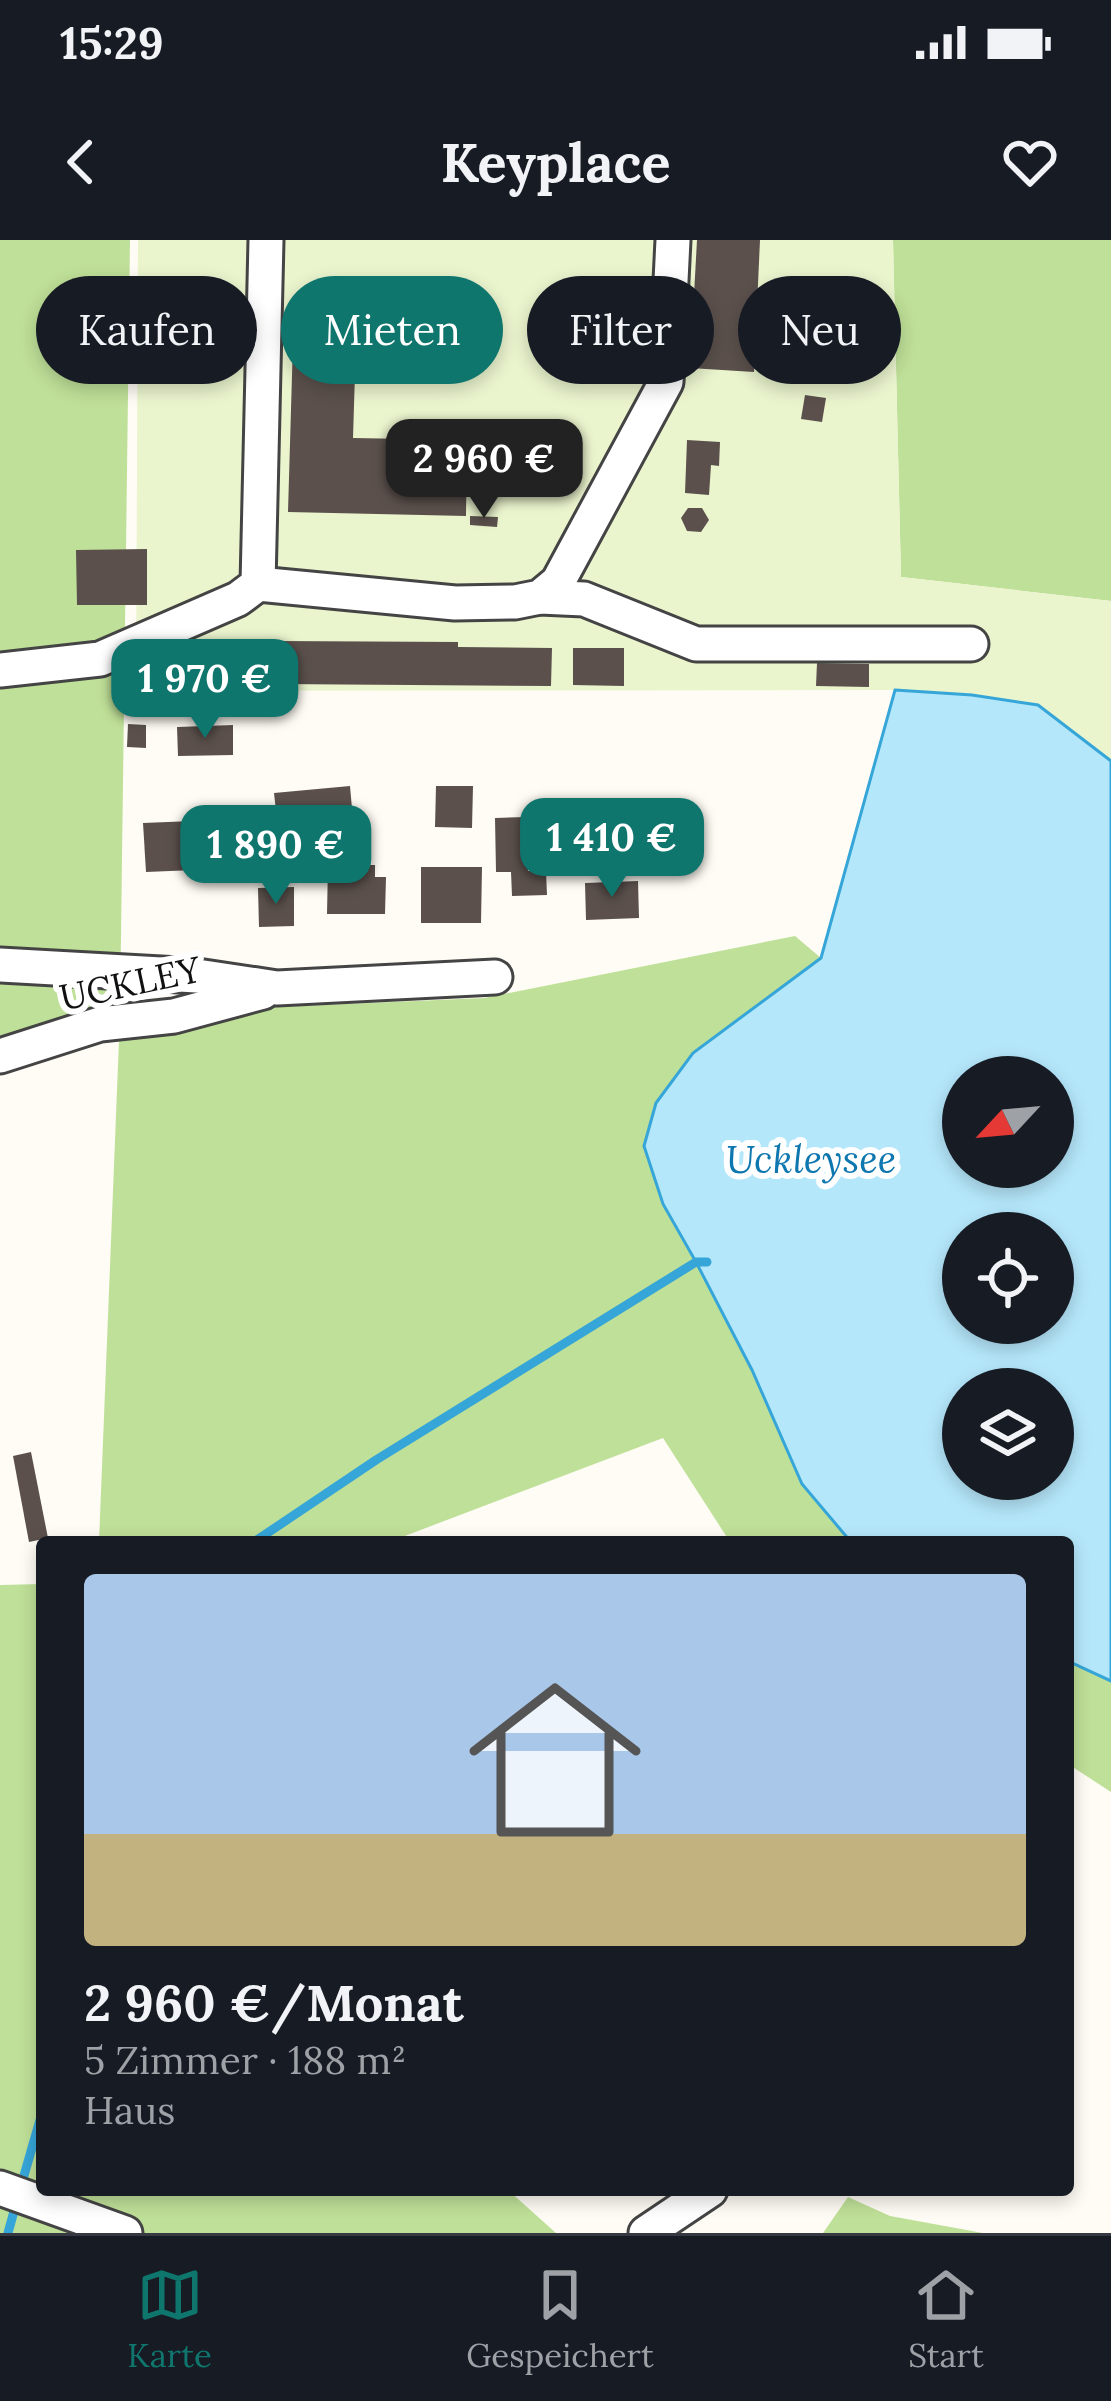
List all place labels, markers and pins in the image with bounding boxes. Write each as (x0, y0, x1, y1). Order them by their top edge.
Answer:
pin: 2 960 € (373, 419, 595, 521)
pin: 1 970 € (94, 639, 316, 741)
pin: 1 410 € (501, 798, 723, 900)
pin: 1 890 € (165, 805, 387, 907)

